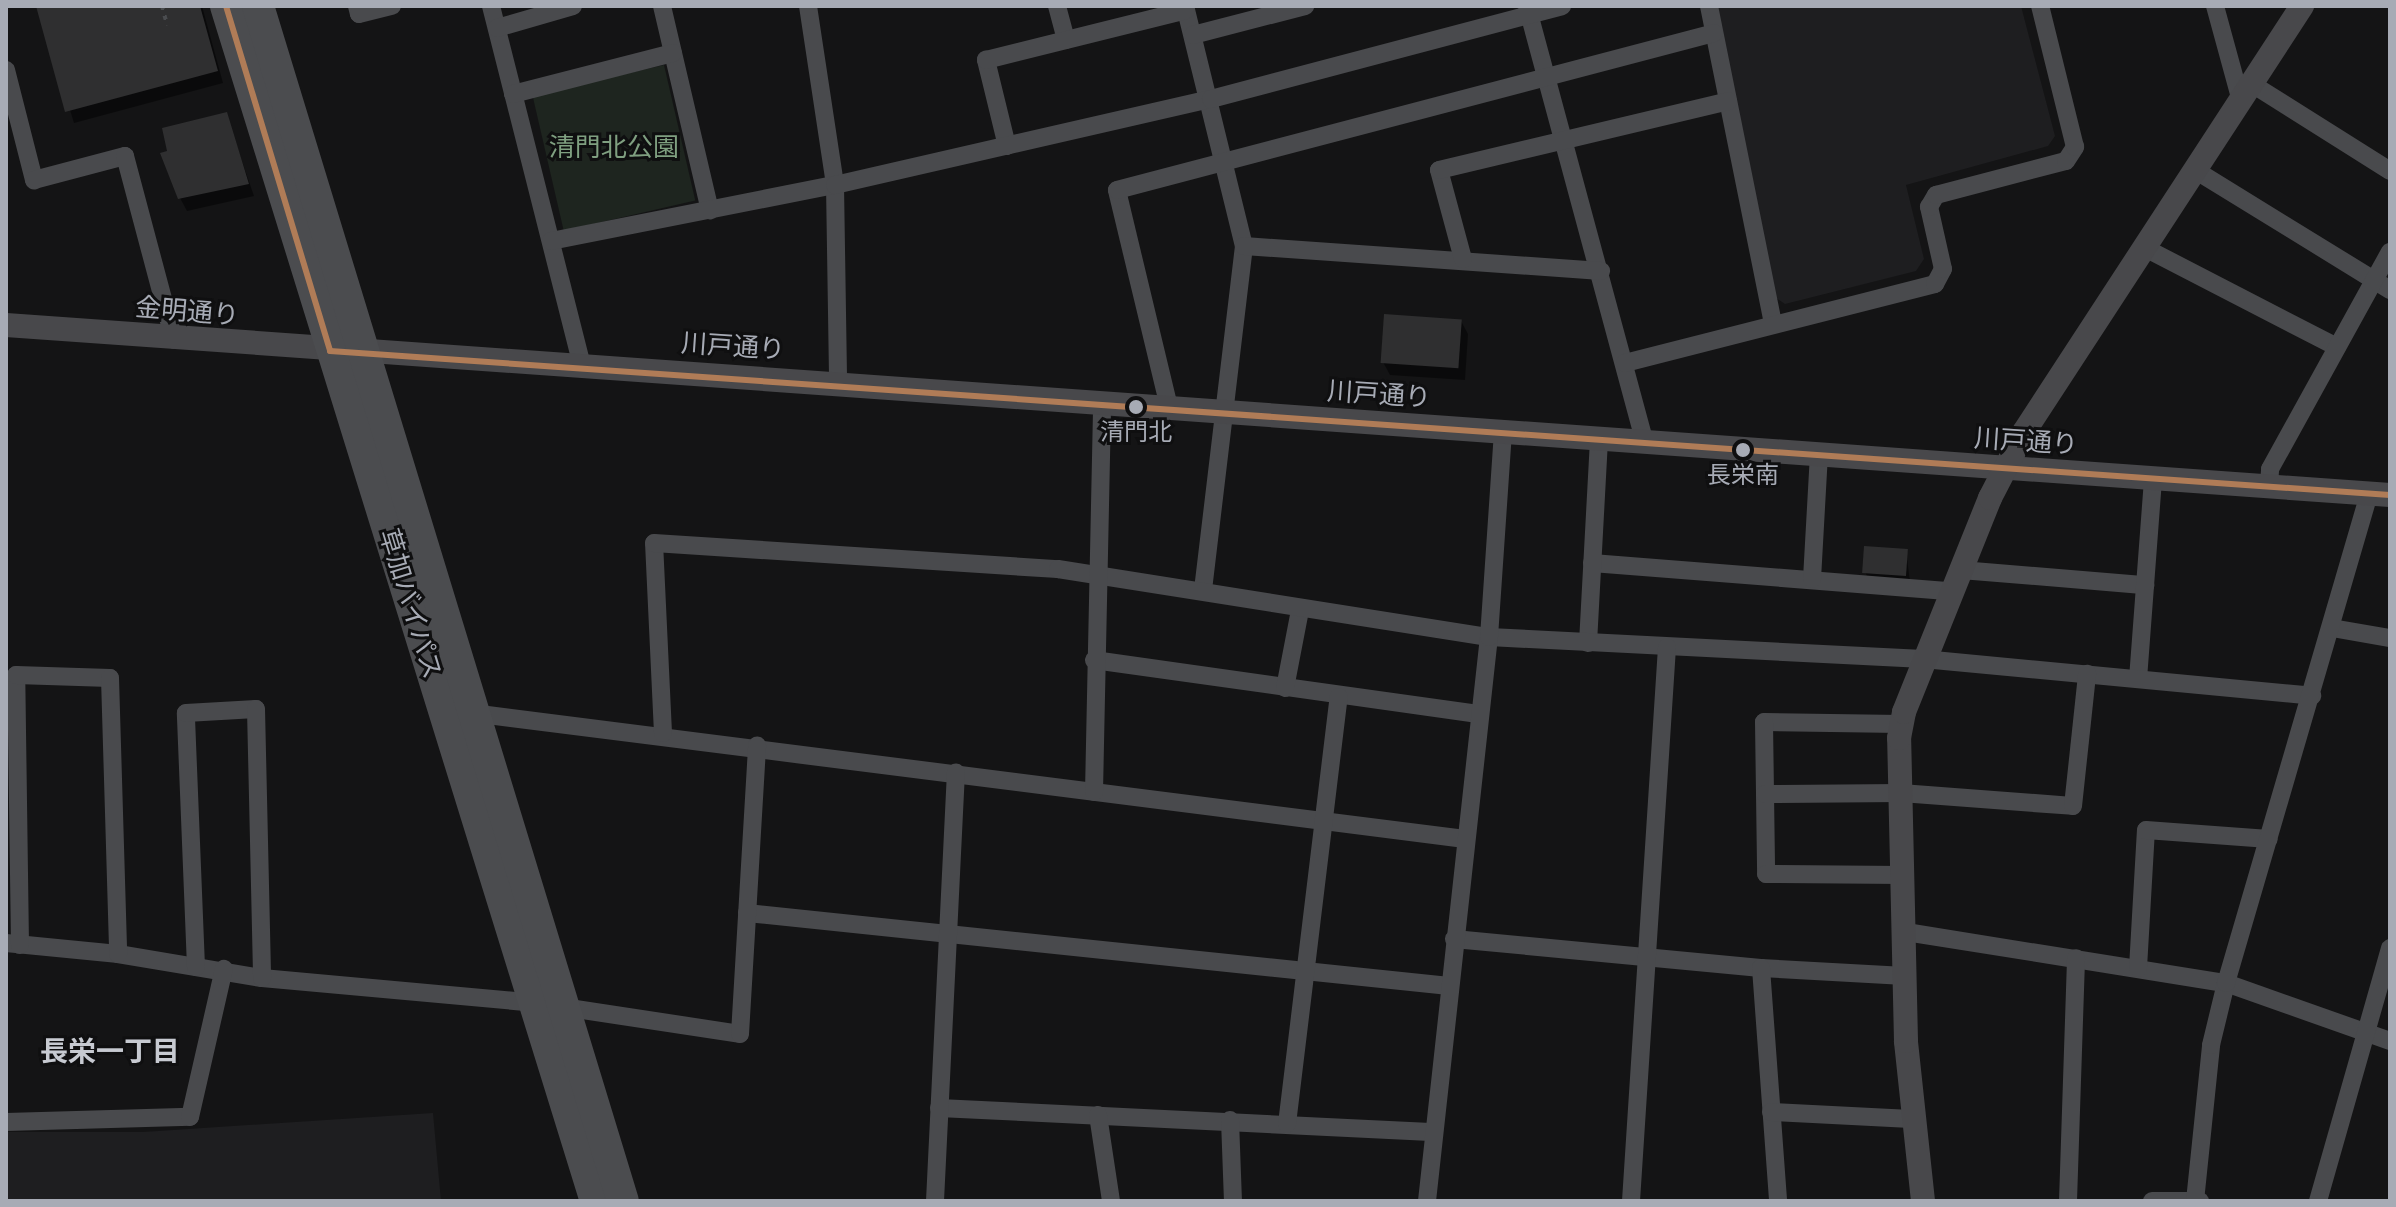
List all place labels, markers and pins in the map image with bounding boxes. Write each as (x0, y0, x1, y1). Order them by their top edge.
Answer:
marker: 清門北 (1128, 399, 1144, 415)
place label: 清門北 (1100, 419, 1172, 447)
marker: 長栄南 (1735, 442, 1751, 458)
place label: 長栄南 (1707, 462, 1779, 490)

